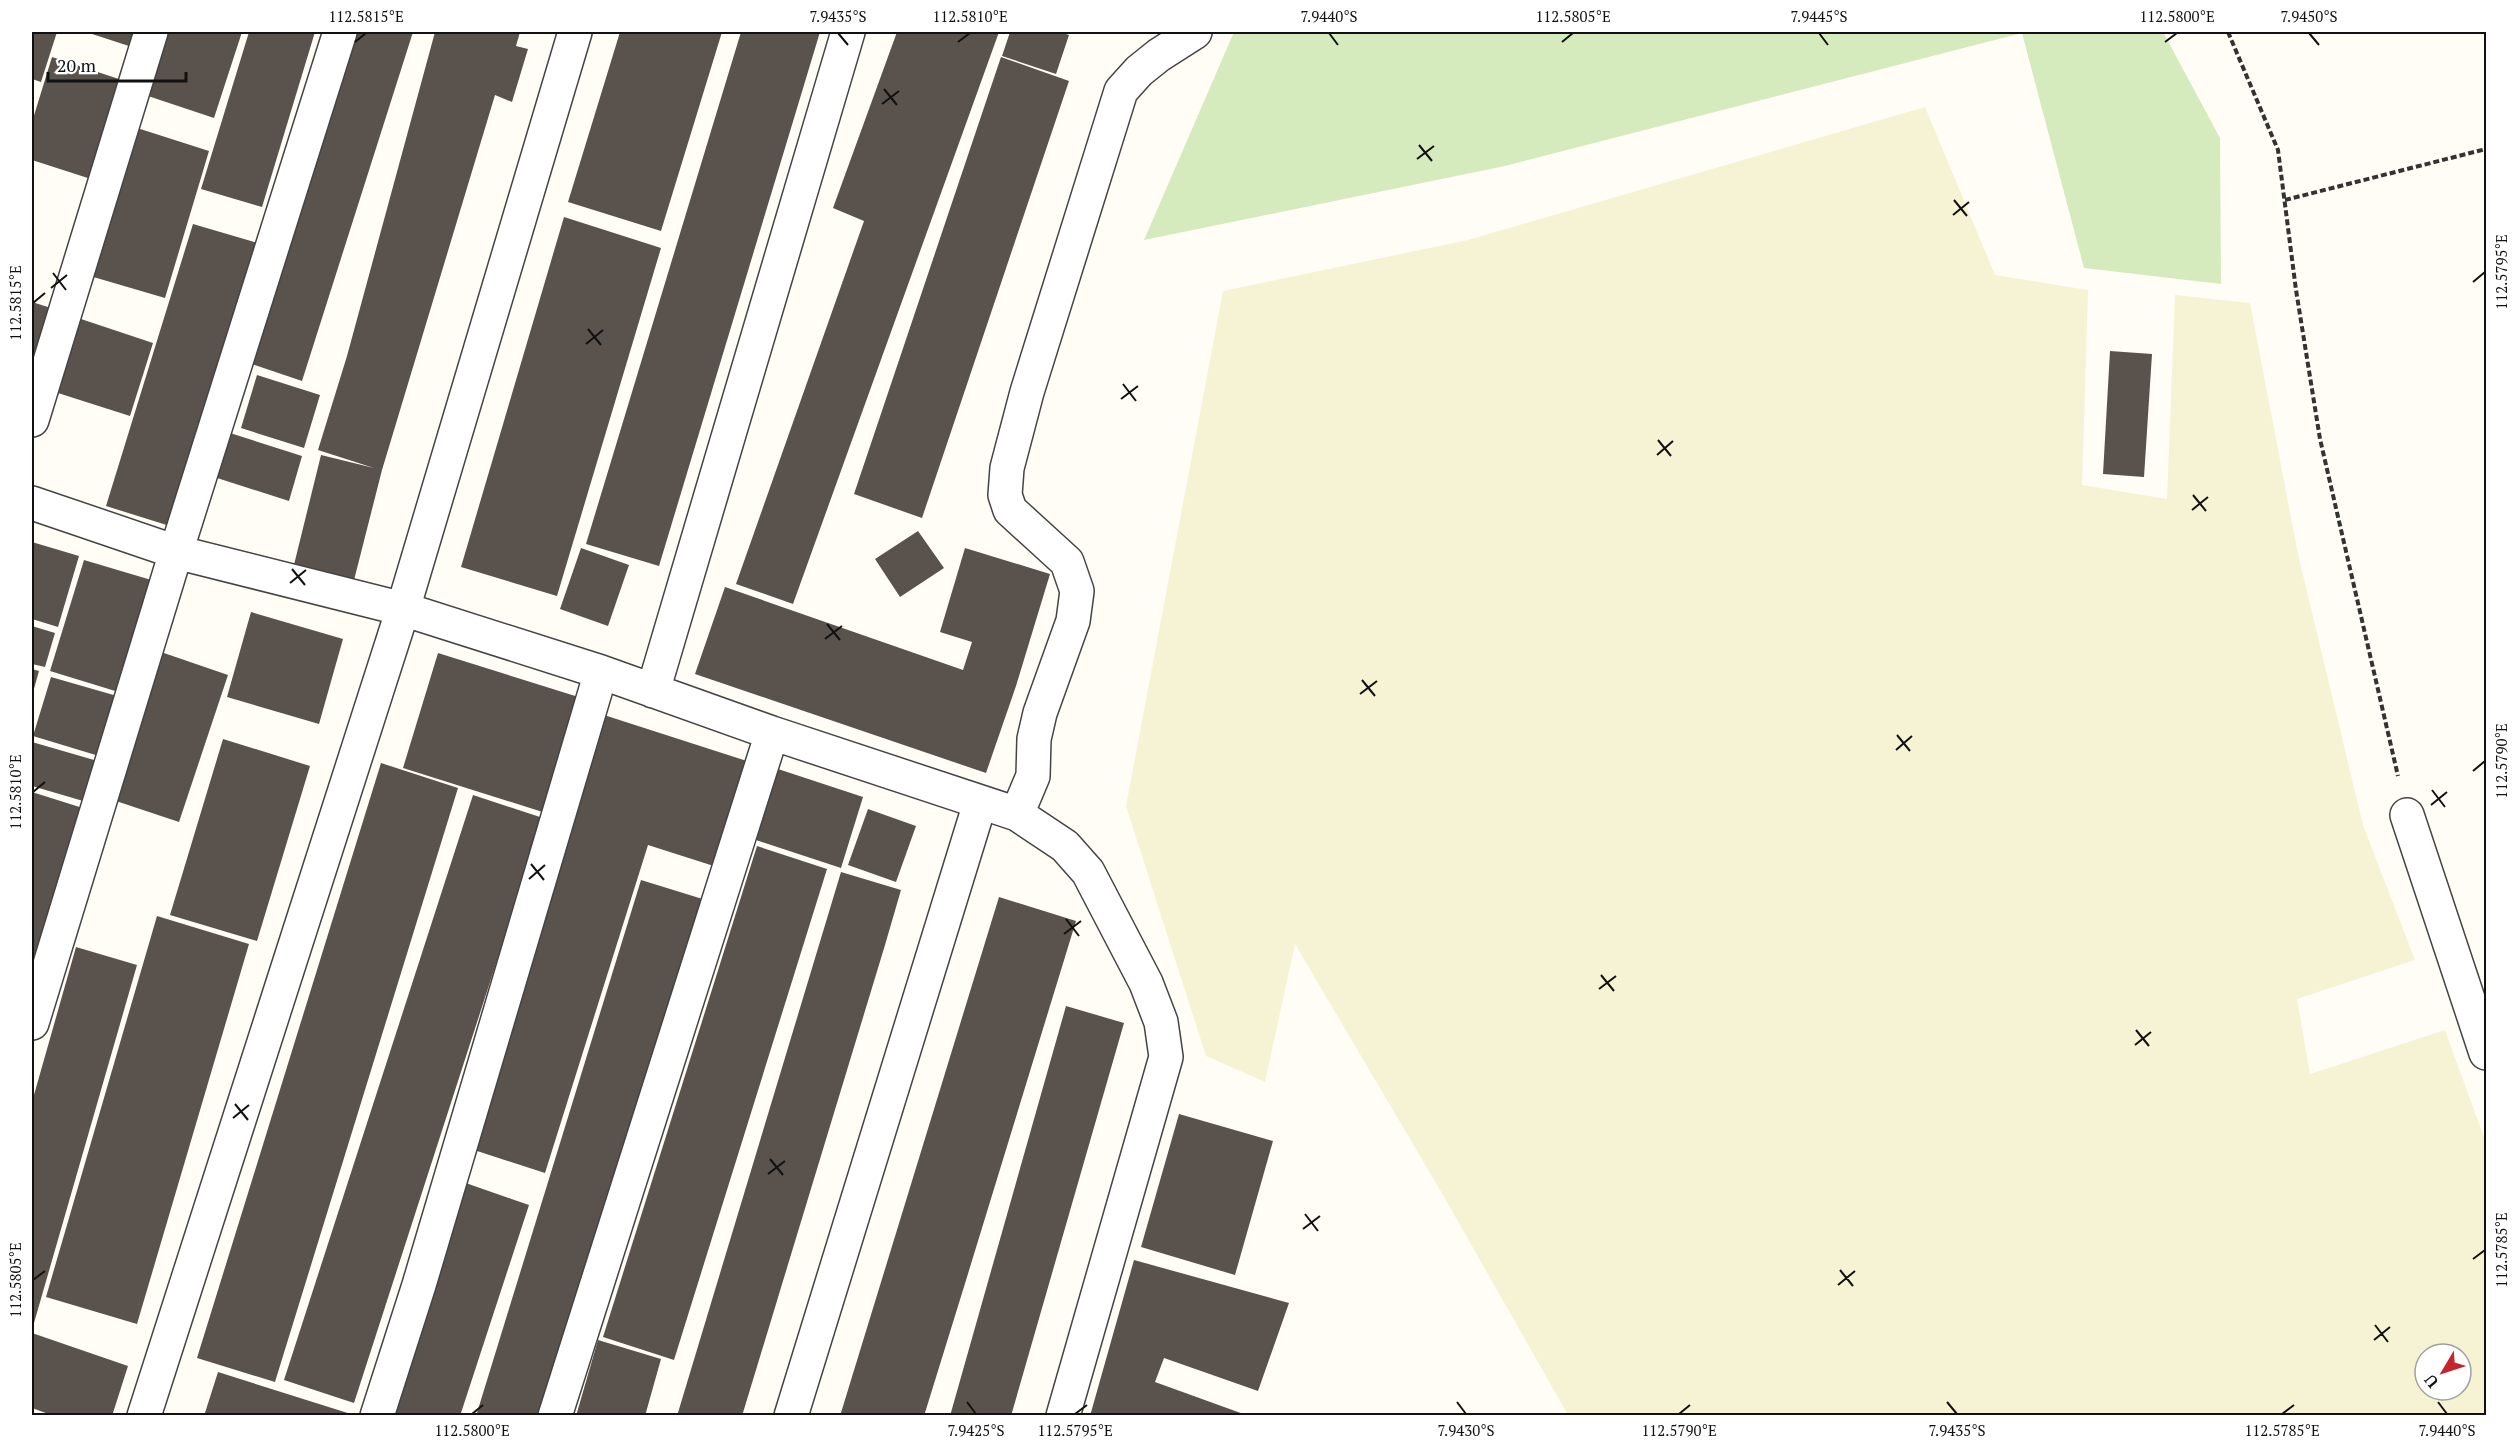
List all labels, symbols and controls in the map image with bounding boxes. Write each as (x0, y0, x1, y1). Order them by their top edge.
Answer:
text: 112.5815°E (328, 6, 404, 26)
text: 7.9435°S (809, 6, 867, 26)
text: 112.5810°E (932, 6, 1008, 26)
text: 7.9440°S (1300, 6, 1358, 26)
text: 112.5805°E (1535, 6, 1611, 26)
text: 7.9445°S (1790, 6, 1848, 26)
text: 112.5800°E (2139, 6, 2215, 26)
text: 7.9450°S (2280, 6, 2338, 26)
scale bar (48, 45, 186, 83)
text: 20 m (57, 53, 97, 77)
text: 112.5795°E (2491, 234, 2511, 310)
text: 112.5815°E (5, 265, 25, 341)
text: 112.5790°E (2491, 723, 2511, 799)
text: 112.5810°E (5, 754, 25, 830)
text: 112.5785°E (2491, 1212, 2511, 1288)
text: 112.5805°E (5, 1242, 25, 1318)
north arrow (2413, 1342, 2473, 1402)
text: U (2419, 1370, 2443, 1393)
text: 112.5800°E (434, 1420, 510, 1440)
text: 7.9425°S (947, 1420, 1005, 1440)
text: 112.5795°E (1037, 1420, 1113, 1440)
text: 7.9430°S (1437, 1420, 1495, 1440)
text: 112.5790°E (1641, 1420, 1717, 1440)
text: 7.9435°S (1928, 1420, 1986, 1440)
text: 112.5785°E (2244, 1420, 2320, 1440)
text: 7.9440°S (2418, 1420, 2476, 1440)

